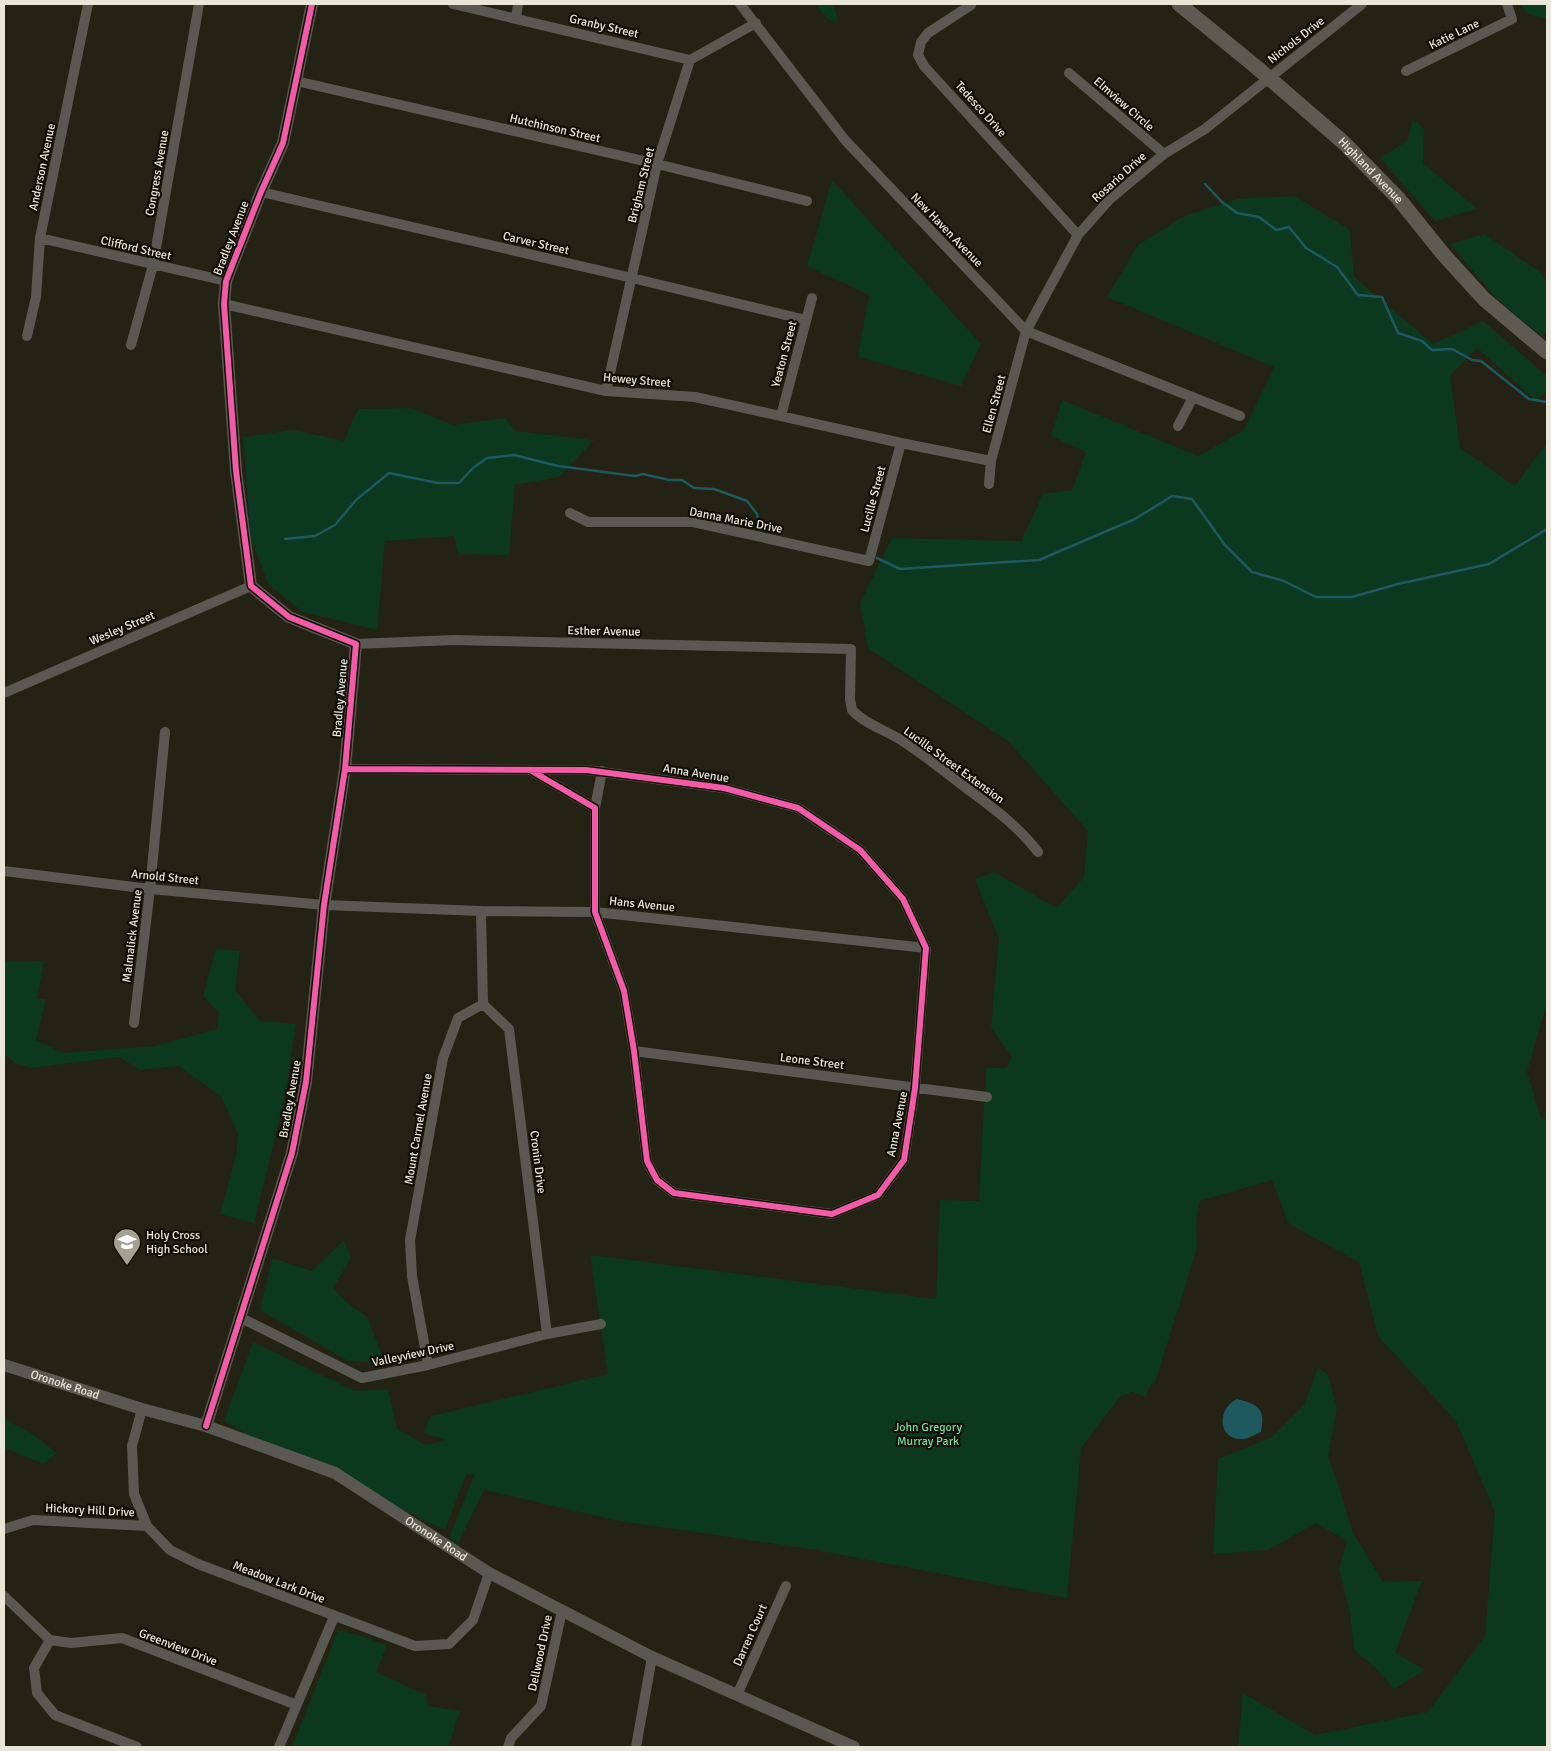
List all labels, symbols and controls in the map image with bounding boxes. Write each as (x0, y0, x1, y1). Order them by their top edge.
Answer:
street label: Granby Street (568, 11, 640, 42)
street label: Nichols Drive (1265, 14, 1328, 67)
street label: Katie Lane (1427, 16, 1482, 53)
street label: Elmview Circle (1090, 74, 1157, 135)
street label: Tedesco Drive (952, 78, 1010, 140)
street label: Hutchinson Street (508, 111, 602, 146)
street label: Anderson Avenue (26, 122, 59, 212)
street label: Congress Avenue (143, 129, 172, 217)
street label: Highland Avenue (1335, 134, 1406, 207)
street label: Brigham Street (625, 146, 658, 224)
street label: Rosario Drive (1089, 149, 1150, 206)
street label: New Haven Avenue (907, 190, 986, 271)
street label: Bradley Avenue (210, 199, 253, 278)
street label: Carver Street (501, 229, 571, 258)
street label: Clifford Street (99, 233, 173, 264)
street label: Yeaton Street (768, 319, 801, 389)
street label: Hewey Street (603, 370, 671, 391)
street label: Ellen Street (979, 373, 1009, 435)
street label: Lucille Street (857, 464, 890, 534)
street label: Danna Marie Drive (688, 504, 784, 537)
street label: Wesley Street (87, 608, 157, 649)
street label: Esther Avenue (567, 623, 641, 640)
street label: Bradley Avenue (330, 658, 351, 738)
street label: Lucille Street Extension (900, 724, 1007, 807)
street label: Anna Avenue (662, 761, 730, 786)
street label: Arnold Street (130, 866, 200, 889)
street label: Malmalick Avenue (119, 889, 146, 983)
street label: Hans Avenue (608, 894, 676, 915)
street label: Leone Street (779, 1050, 845, 1073)
street label: Bradley Avenue (276, 1059, 305, 1139)
street label: Mount Carmel Avenue (401, 1072, 436, 1186)
street label: Anna Avenue (884, 1090, 911, 1158)
street label: Cronin Drive (526, 1130, 549, 1195)
school or university icon: Holy Cross High School (112, 1227, 142, 1266)
place label: Holy Cross High School (146, 1228, 208, 1257)
street label: Valleyview Drive (371, 1338, 455, 1370)
street label: Oronoke Road (29, 1367, 101, 1403)
park label: John Gregory Murray Park (894, 1420, 962, 1449)
street label: Hickory Hill Drive (45, 1501, 135, 1520)
street label: Oronoke Road (402, 1513, 470, 1565)
street label: Meadow Lark Drive (231, 1558, 327, 1607)
street label: Darren Court (730, 1602, 771, 1669)
street label: Dellwood Drive (525, 1614, 556, 1693)
street label: Greenview Drive (136, 1626, 219, 1669)

